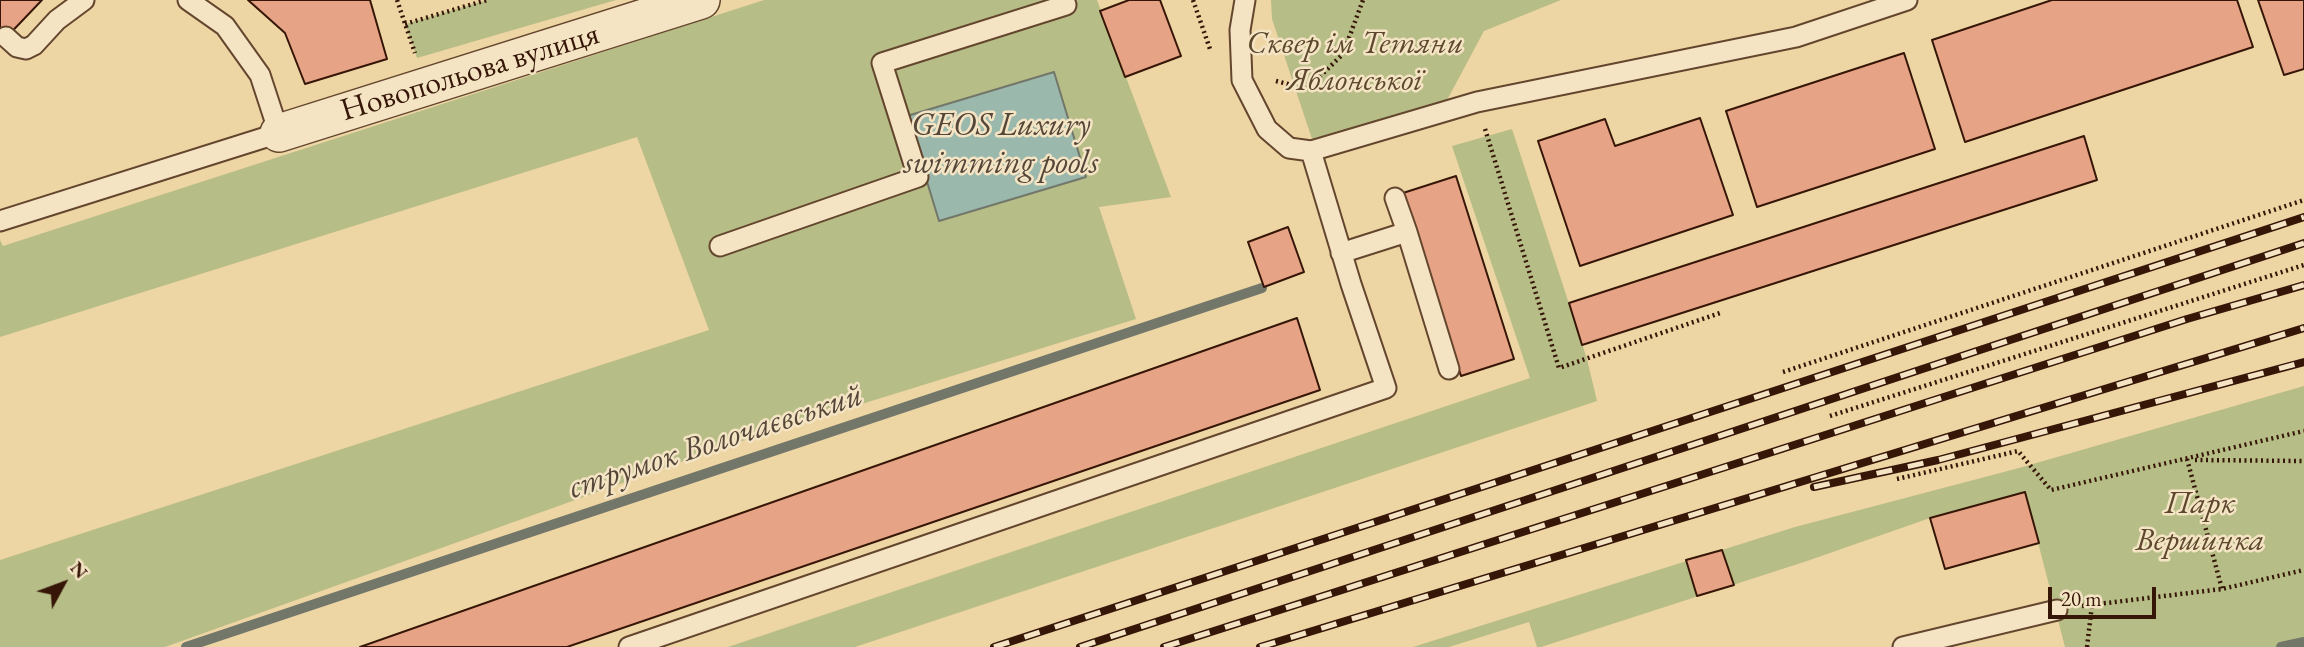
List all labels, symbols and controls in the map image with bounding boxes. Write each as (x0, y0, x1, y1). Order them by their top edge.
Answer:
street label: Новопольова вулиця (336, 15, 604, 131)
park label: Сквер ім Тетяни Яблонської (1246, 25, 1464, 100)
water label: GEOS Luxury swimming pools (904, 106, 1098, 184)
water label: струмок Волочаєвський (564, 376, 868, 508)
park label: Парк Вершинка (2135, 485, 2265, 560)
north arrow (28, 549, 98, 619)
text: N (65, 556, 94, 584)
scale bar (2052, 574, 2160, 618)
text: 20 m (2061, 585, 2102, 612)

